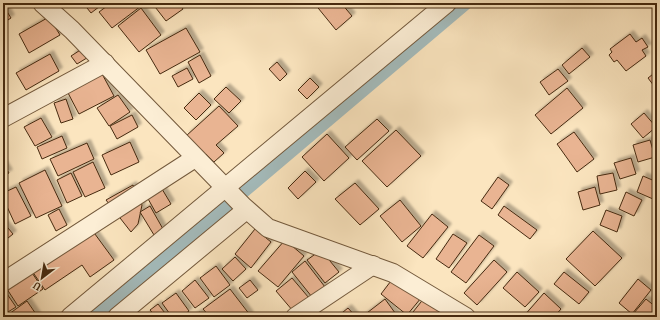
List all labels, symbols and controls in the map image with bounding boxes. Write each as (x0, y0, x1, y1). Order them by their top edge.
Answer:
north arrow (22, 258, 62, 298)
text: U (29, 277, 44, 294)

